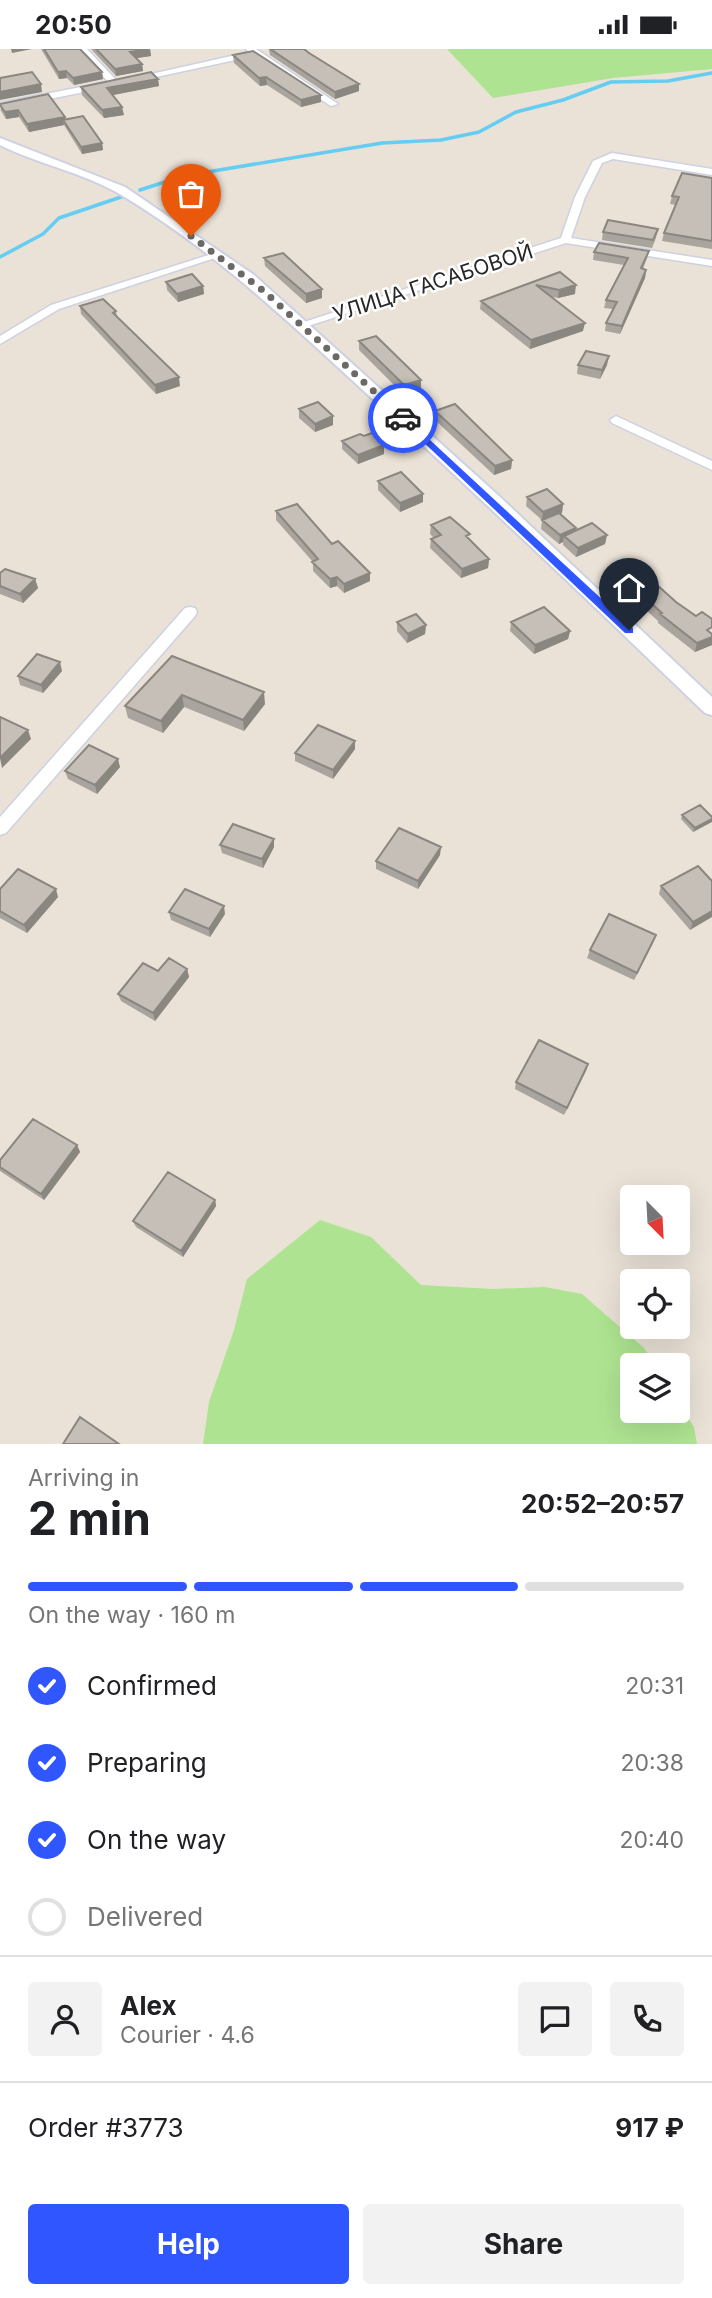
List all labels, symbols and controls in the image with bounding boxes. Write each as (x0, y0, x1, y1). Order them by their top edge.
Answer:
text: 20:50 (35, 9, 112, 40)
pin (161, 164, 221, 236)
icon: bag (172, 175, 210, 213)
street label: УЛИЦА ГАСАБОВОЙ (329, 237, 536, 327)
courier (368, 383, 438, 453)
icon: car (384, 399, 422, 437)
pin (599, 558, 659, 630)
icon: home (610, 569, 648, 607)
north arrow (620, 1185, 690, 1255)
map controls (620, 1185, 690, 1423)
button: locate (620, 1269, 690, 1339)
button: layers (620, 1353, 690, 1423)
text: Arriving in (28, 1464, 139, 1492)
text: 20:52–20:57 (521, 1488, 684, 1519)
text: 2 min (28, 1490, 151, 1546)
text: On the way · 160 m (28, 1601, 235, 1629)
icon: check (28, 1667, 66, 1705)
text: Confirmed (87, 1670, 217, 1701)
text: 20:31 (625, 1672, 684, 1700)
icon: check (28, 1744, 66, 1782)
text: Preparing (87, 1747, 207, 1778)
text: 20:38 (620, 1749, 684, 1777)
icon: check (28, 1821, 66, 1859)
text: On the way (87, 1824, 226, 1855)
text: 20:40 (619, 1826, 684, 1854)
text: Delivered (87, 1901, 203, 1932)
button: person (28, 1982, 102, 2056)
button: chat (518, 1982, 592, 2056)
button: phone (610, 1982, 684, 2056)
text: Alex (120, 1990, 177, 2021)
text: Courier · 4.6 (120, 2021, 255, 2049)
text: Order #3773 (28, 2112, 184, 2143)
text: 917 ₽ (615, 2112, 684, 2143)
button: Help (28, 2204, 349, 2284)
button: Share (363, 2204, 684, 2284)

